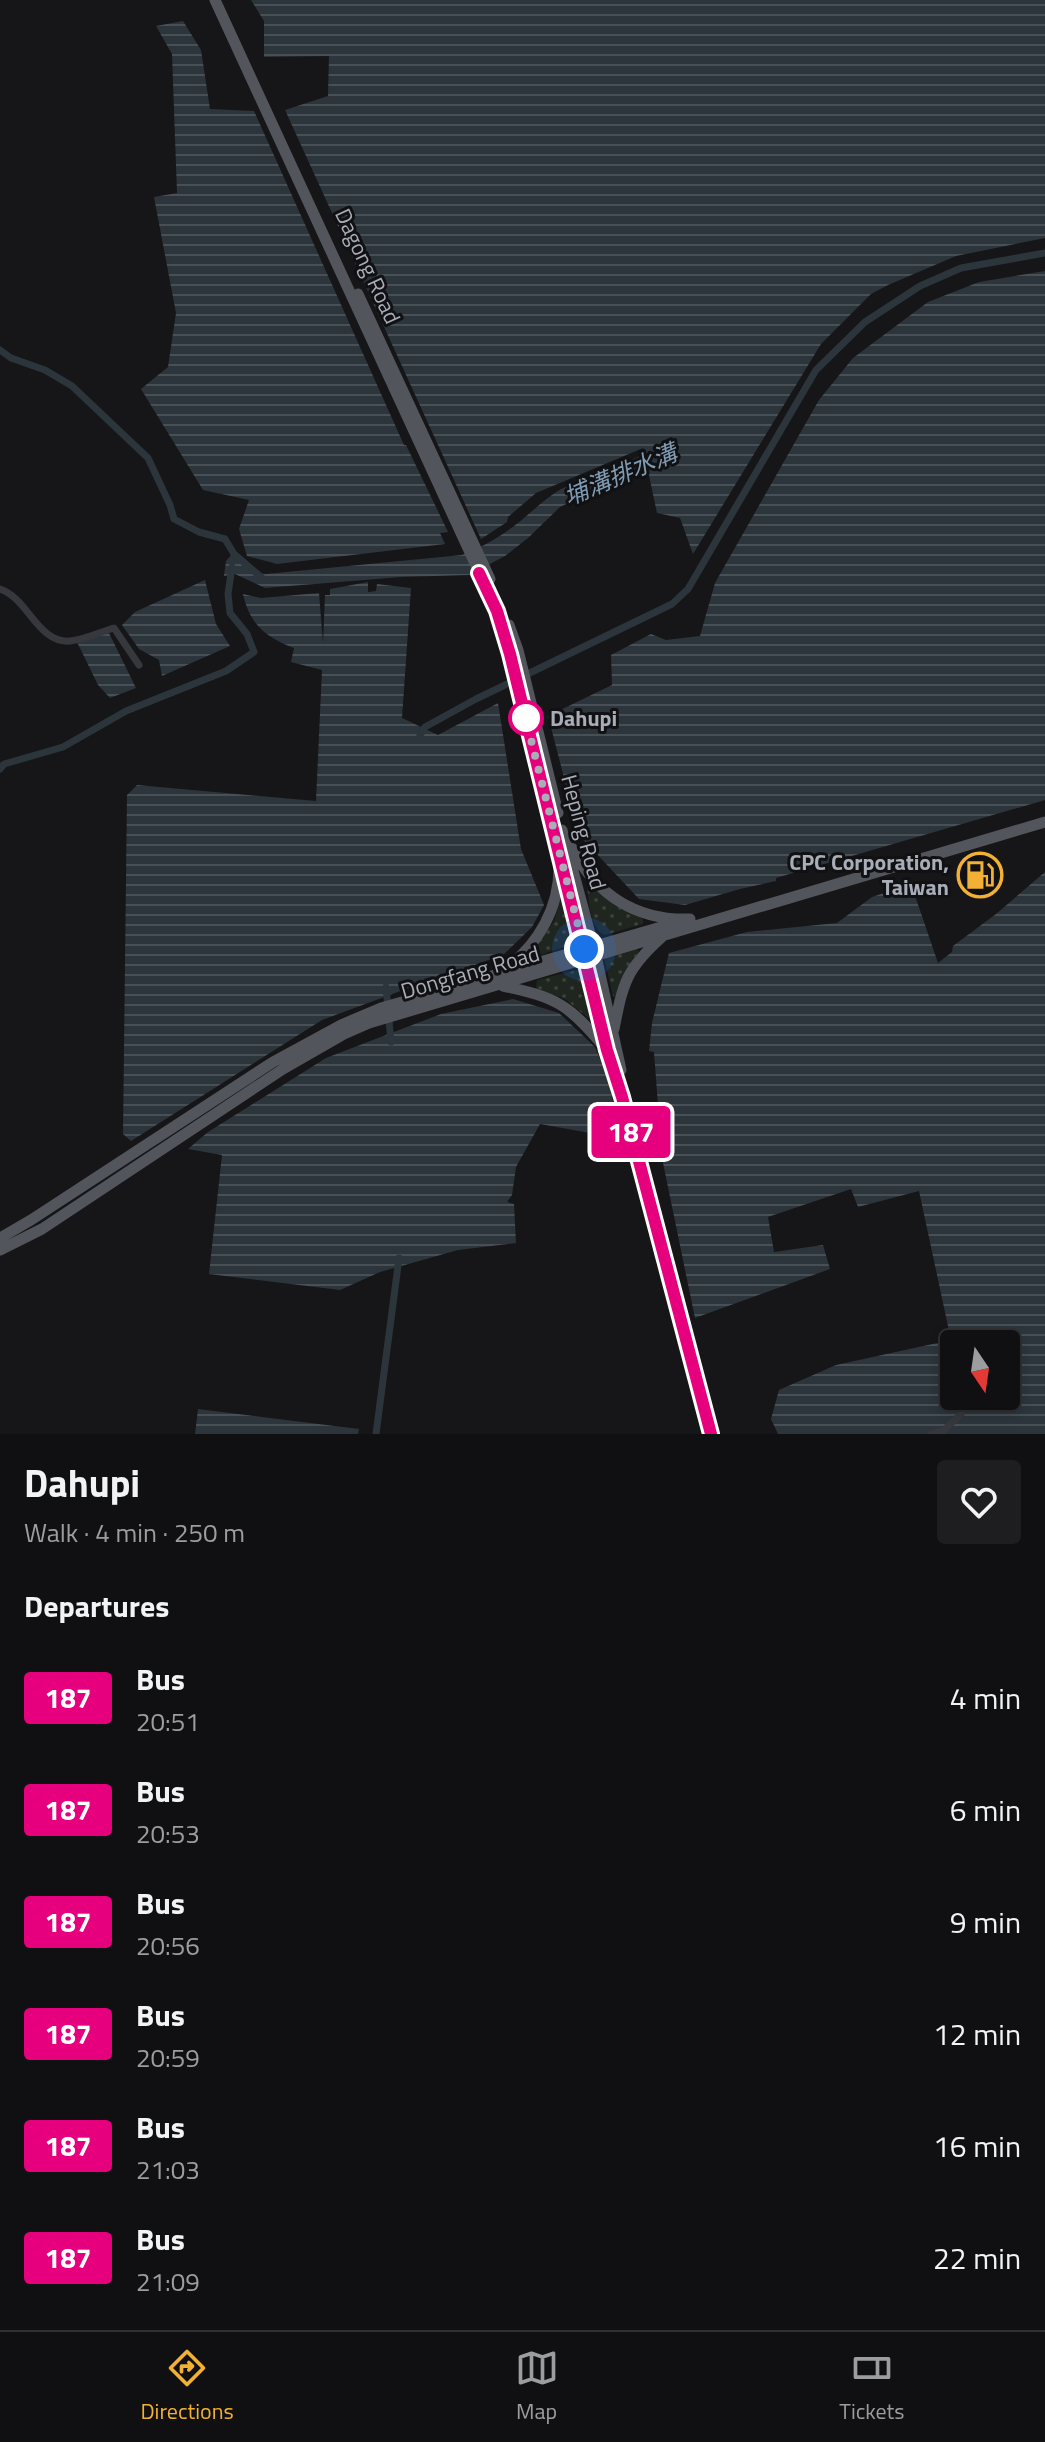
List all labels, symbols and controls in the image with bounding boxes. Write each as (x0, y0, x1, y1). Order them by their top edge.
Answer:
street label: Dagong Road (326, 203, 410, 329)
water label: 埔溝排水溝 (558, 433, 685, 514)
marker: Dahupi (509, 701, 543, 735)
place label: Dahupi (550, 701, 617, 735)
street label: Heping Road (552, 771, 616, 893)
place label: CPC Corporation, Taiwan (789, 845, 949, 904)
fuel station icon: CPC Corporation, Taiwan (956, 851, 1004, 899)
your location (564, 929, 604, 969)
street label: Dongfang Road (397, 936, 543, 1008)
line badge: 187 (585, 1106, 677, 1158)
text: 187 (607, 1110, 655, 1153)
north arrow (940, 1330, 1020, 1410)
map controls (940, 1330, 1020, 1410)
text: Dahupi (24, 1454, 140, 1512)
button: heart (937, 1460, 1021, 1544)
text: Walk · 4 min · 250 m (24, 1513, 245, 1552)
text: Departures (24, 1583, 169, 1629)
text: Bus (136, 1656, 185, 1702)
text: 4 min (950, 1675, 1021, 1721)
text: 187 (44, 1676, 92, 1719)
text: 20:51 (136, 1702, 200, 1741)
text: Bus (136, 1768, 185, 1814)
text: 6 min (950, 1787, 1021, 1833)
text: 187 (44, 1788, 92, 1831)
text: 20:53 (136, 1814, 200, 1853)
text: Bus (136, 1880, 185, 1926)
text: 9 min (950, 1899, 1021, 1945)
text: 187 (44, 1900, 92, 1943)
text: 20:56 (136, 1926, 200, 1965)
text: Bus (136, 1992, 185, 2038)
text: 12 min (933, 2011, 1021, 2057)
text: 187 (44, 2012, 92, 2055)
text: 20:59 (136, 2038, 200, 2077)
text: Bus (136, 2104, 185, 2150)
text: 16 min (933, 2123, 1021, 2169)
text: 187 (44, 2124, 92, 2167)
text: 21:03 (136, 2150, 200, 2189)
text: Bus (136, 2216, 185, 2262)
text: 22 min (933, 2235, 1021, 2281)
text: 187 (44, 2236, 92, 2279)
text: 21:09 (136, 2262, 200, 2301)
tab: Directions (140, 2346, 234, 2428)
tab: Map (515, 2346, 559, 2428)
tab: Tickets (839, 2346, 905, 2428)

